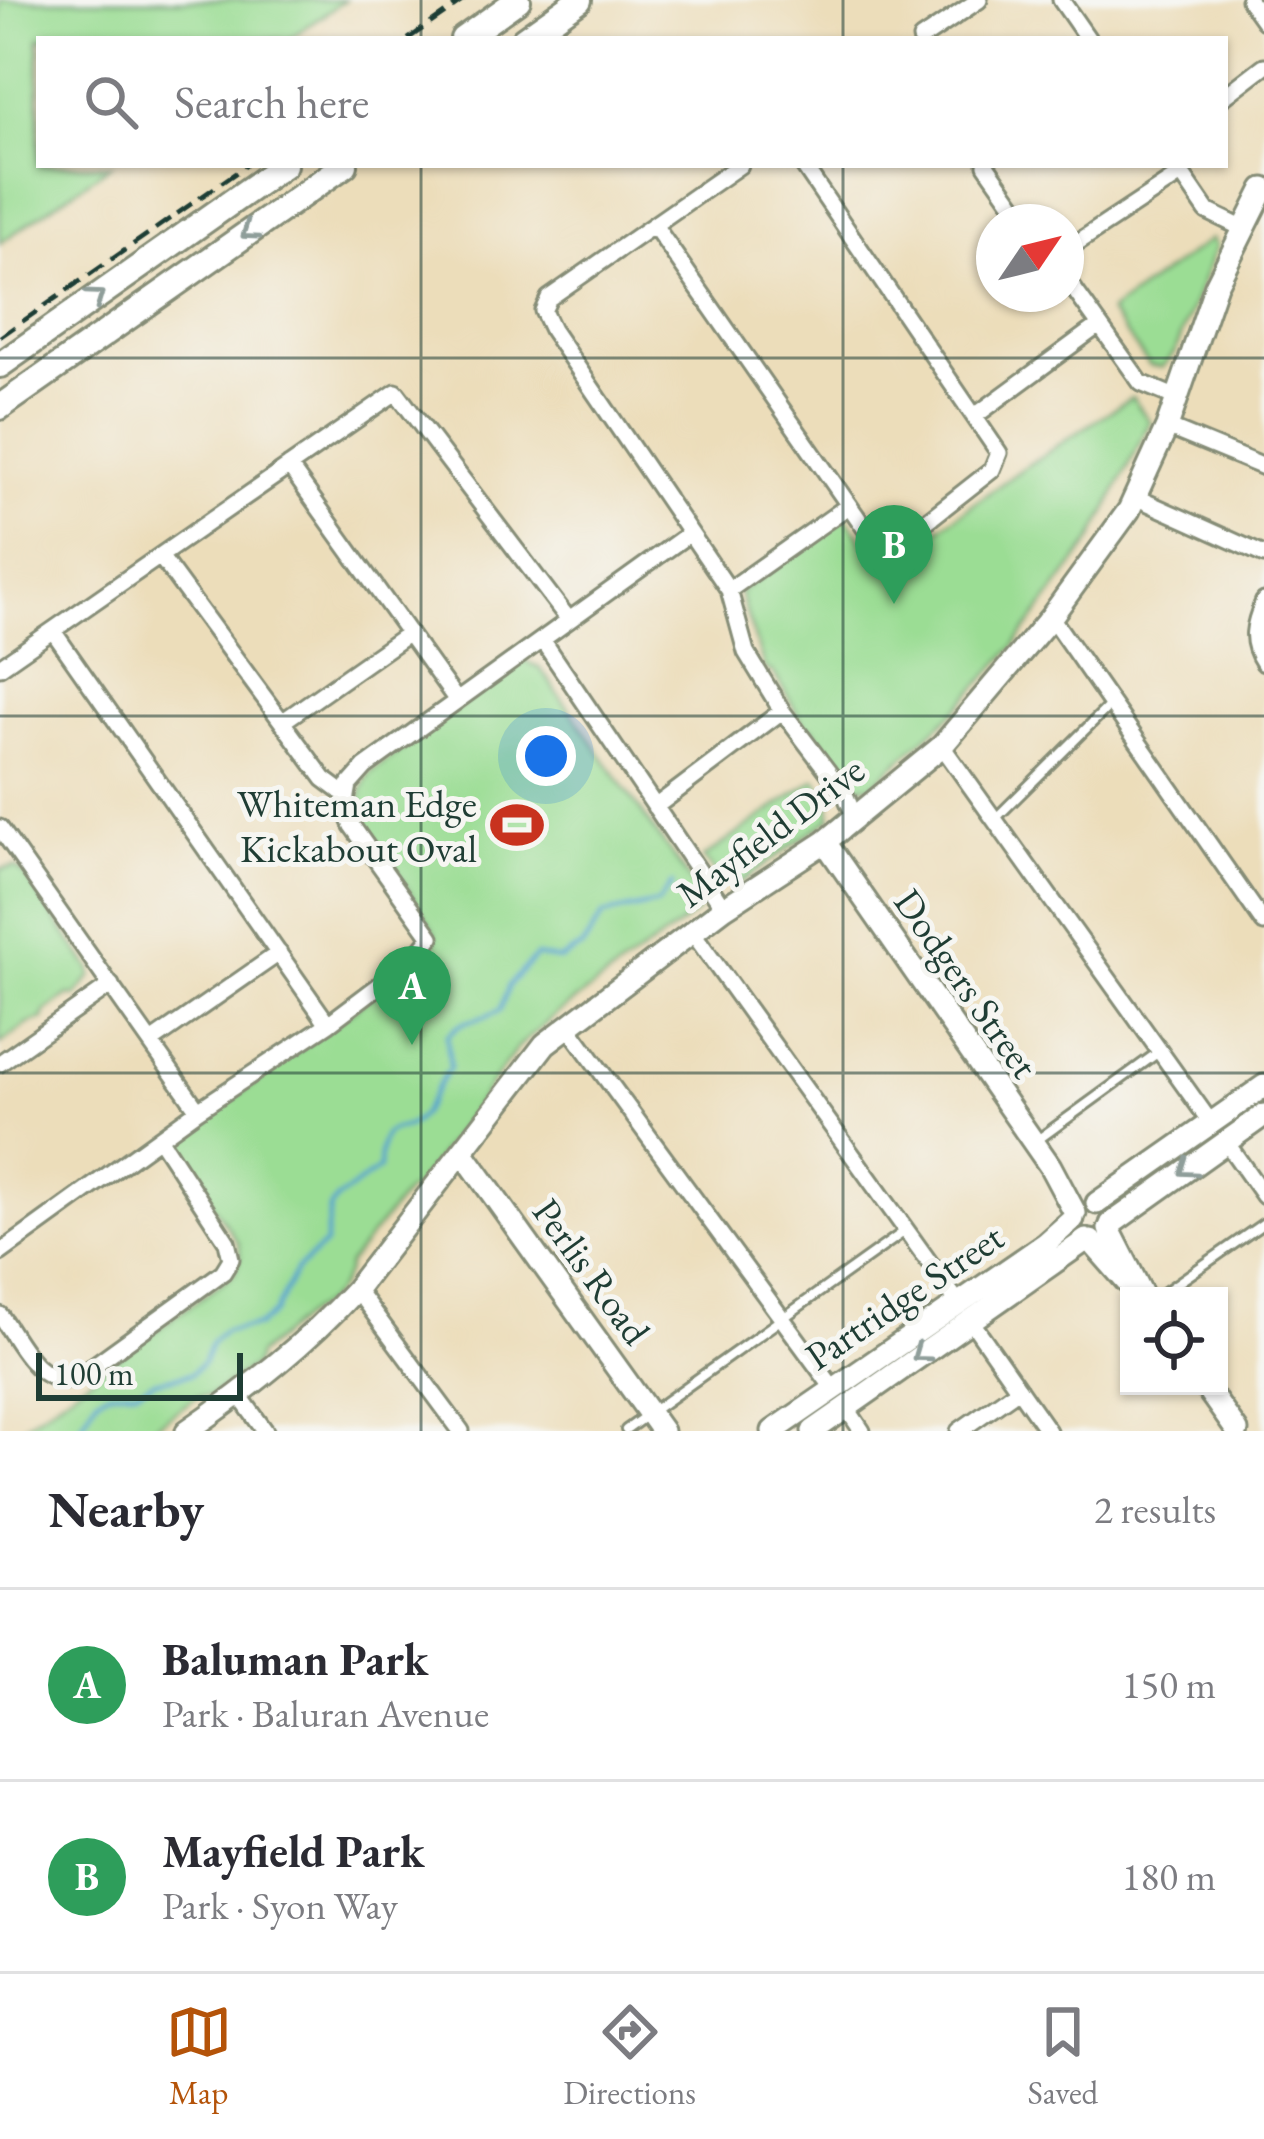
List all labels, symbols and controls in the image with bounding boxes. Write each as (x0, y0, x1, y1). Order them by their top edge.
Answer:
search box (36, 36, 1228, 168)
icon: search (78, 69, 144, 135)
text: Search here (174, 73, 369, 131)
north arrow (976, 204, 1084, 312)
one-way arrow (240, 218, 262, 240)
one-way arrow (83, 289, 105, 311)
pin: B (855, 505, 933, 604)
your location (516, 726, 576, 786)
street label: Mayfield Drive (666, 744, 874, 919)
place label: Whiteman Edge Kickabout Oval (237, 778, 477, 874)
sports icon: Whiteman Edge Kickabout Oval (488, 796, 546, 854)
street label: Dodgers Street (883, 879, 1050, 1088)
pin: A (373, 946, 451, 1045)
one-way arrow (1179, 1155, 1201, 1177)
street label: Perlis Road (521, 1188, 662, 1355)
street label: Partridge Street (795, 1211, 1013, 1381)
map controls (1120, 1287, 1228, 1395)
button: locate (1120, 1287, 1228, 1395)
one-way arrow (912, 1339, 933, 1361)
scale bar (36, 1347, 243, 1400)
text: 100 m (54, 1352, 134, 1395)
text: Nearby (48, 1476, 204, 1542)
text: 2 results (1094, 1484, 1216, 1535)
text: Baluman Park (162, 1630, 428, 1688)
text: A (73, 1659, 101, 1710)
text: 150 m (1122, 1659, 1216, 1710)
text: Park · Baluran Avenue (162, 1688, 489, 1739)
text: Mayfield Park (162, 1822, 425, 1880)
text: B (75, 1851, 99, 1902)
text: 180 m (1122, 1851, 1216, 1902)
text: Park · Syon Way (162, 1880, 398, 1931)
tab: Map (166, 1999, 232, 2114)
tab: Directions (563, 1999, 696, 2114)
tab: Saved (1028, 1999, 1098, 2114)

